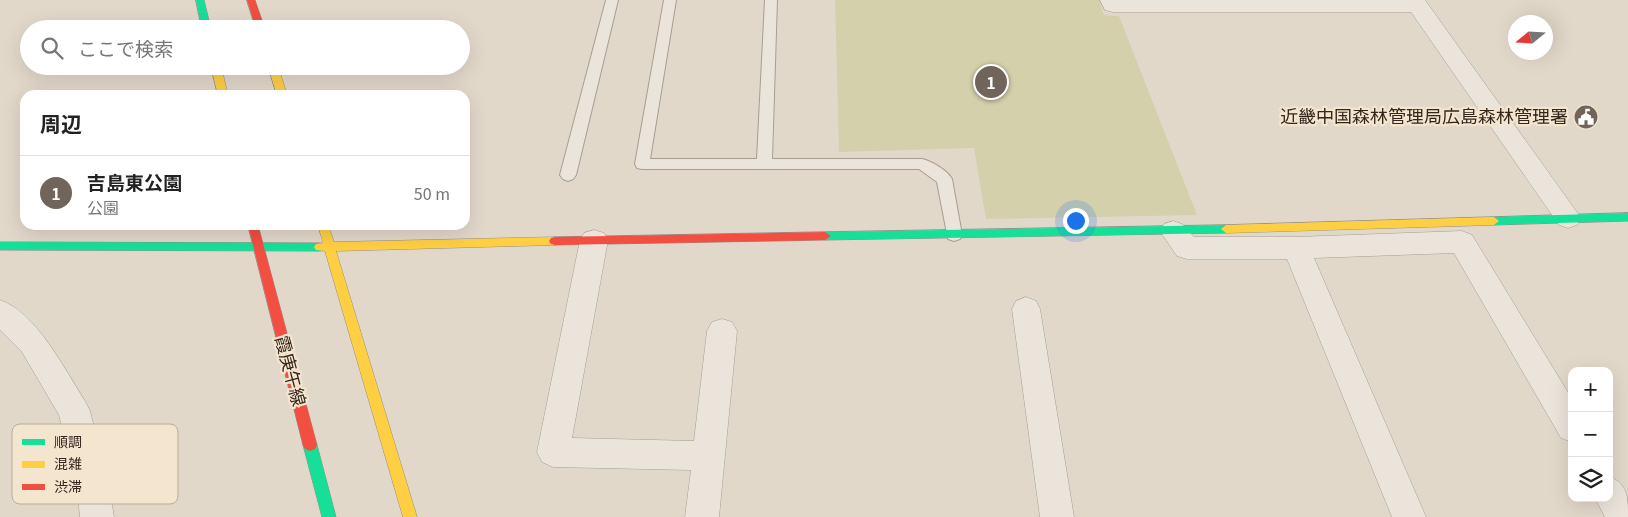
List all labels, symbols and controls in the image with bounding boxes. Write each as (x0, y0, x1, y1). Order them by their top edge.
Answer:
north arrow (1508, 15, 1553, 60)
search box (20, 20, 470, 75)
icon: search (38, 34, 66, 62)
text: ここで検索 (78, 34, 173, 61)
pin: 1 (975, 63, 1007, 101)
place label: 近畿中国森林管理局広島森林管理署 (1280, 102, 1568, 128)
public building icon: 近畿中国森林管理局広島森林管理署 (1573, 104, 1599, 130)
text: 周辺 (40, 108, 82, 138)
text: 吉島東公園 (87, 168, 182, 195)
text: 1 (51, 181, 61, 205)
text: 50 m (414, 181, 450, 205)
text: 公園 (87, 195, 119, 219)
your location (1063, 208, 1089, 234)
street label: 霞庚午線 (270, 332, 314, 409)
map controls (1568, 367, 1613, 502)
button: + (1568, 367, 1613, 412)
button: − (1568, 412, 1613, 457)
legend (12, 424, 178, 504)
text: 順調 (54, 431, 82, 451)
text: 混雑 (54, 453, 82, 473)
button: layers (1568, 457, 1613, 502)
text: 渋滞 (54, 476, 82, 496)

